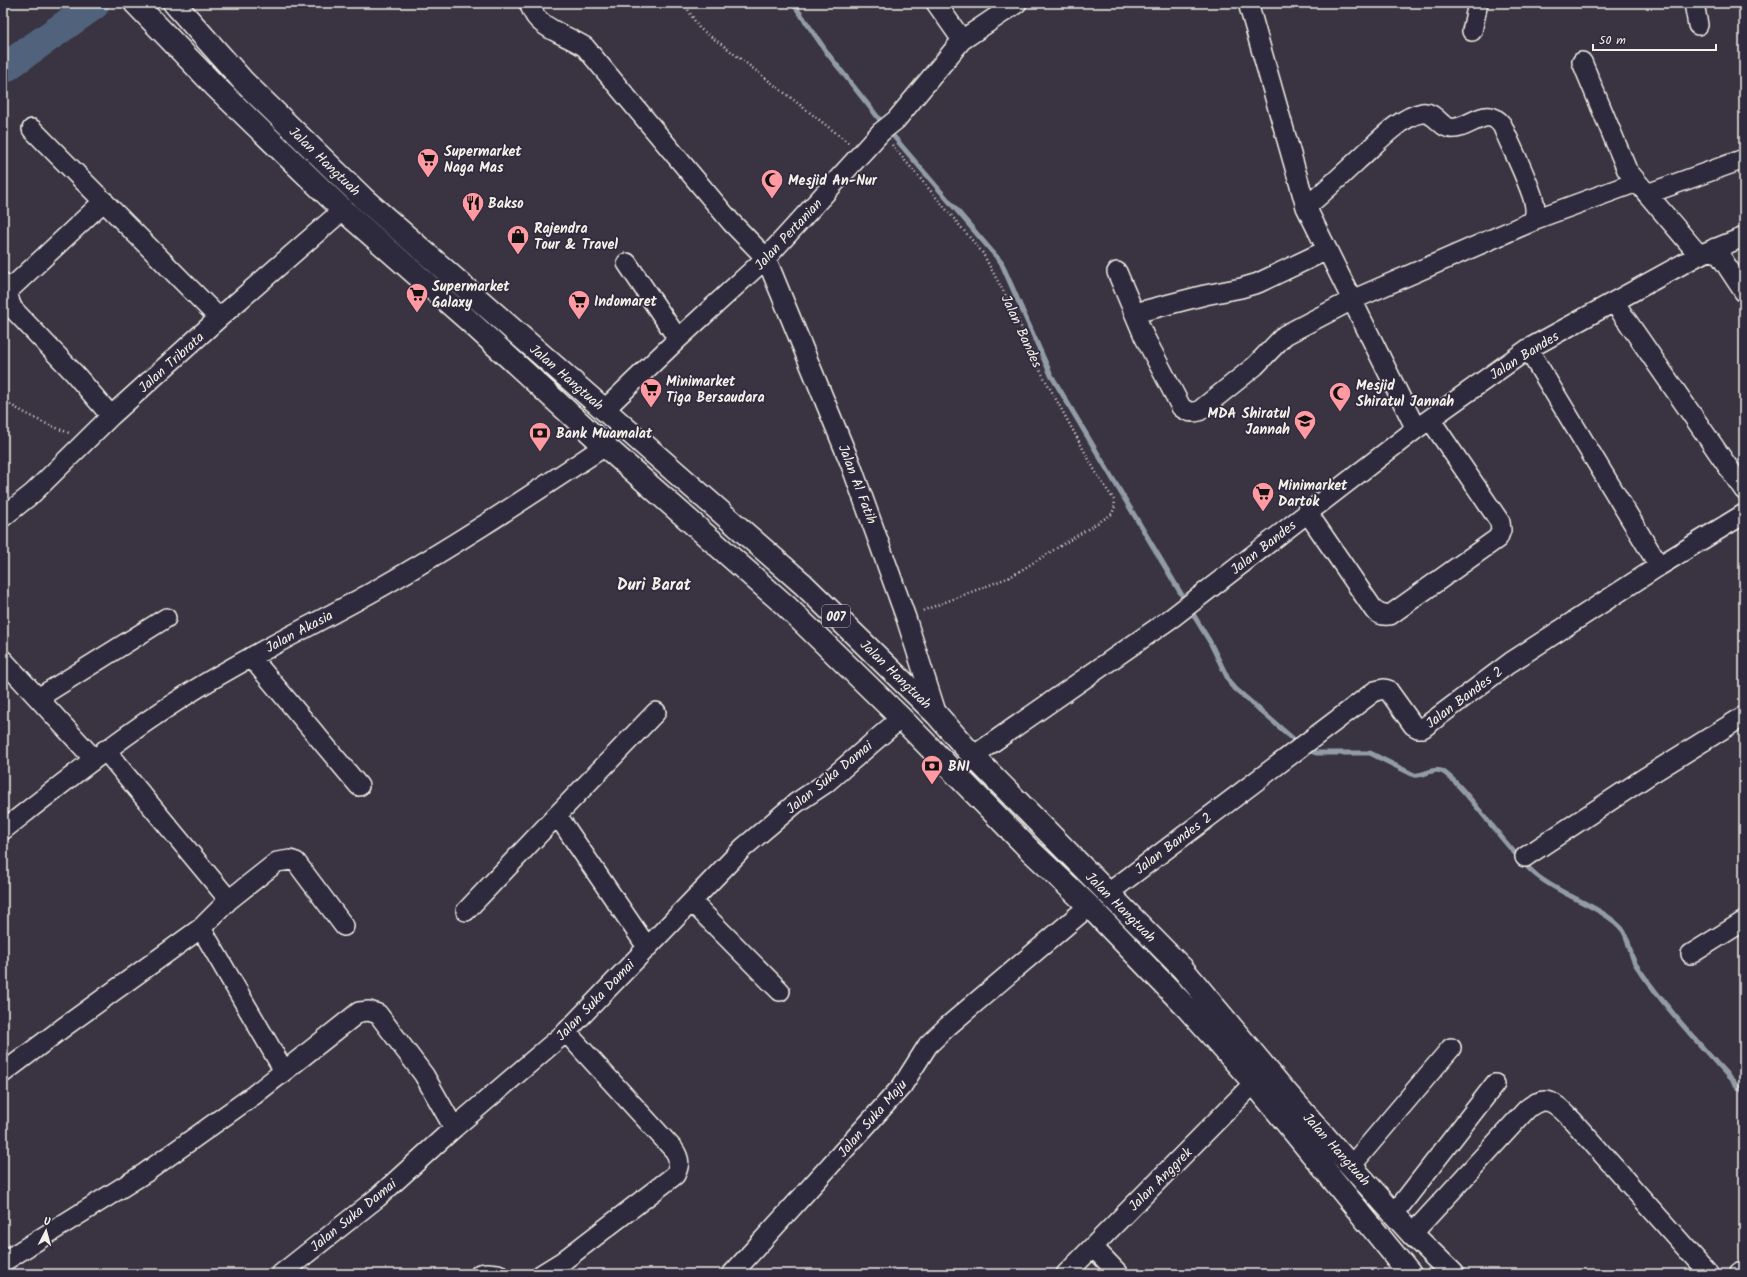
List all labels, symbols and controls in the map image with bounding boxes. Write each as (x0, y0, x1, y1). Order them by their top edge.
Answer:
scale bar (1593, 26, 1716, 52)
text: 50 m (1599, 31, 1626, 50)
street label: Jalan Hangtuah (283, 122, 365, 202)
place label: Supermarket Naga Mas (444, 141, 522, 179)
supermarket icon: Supermarket Naga Mas (415, 146, 441, 179)
mosque icon: Mesjid An-Nur (759, 167, 785, 200)
place label: Mesjid An-Nur (788, 170, 878, 192)
restaurant icon: Bakso (460, 190, 486, 223)
place label: Bakso (488, 193, 524, 215)
street label: Jalan Pertanian (749, 194, 828, 276)
place label: Rajendra Tour & Travel (534, 218, 618, 256)
shop icon: Rajendra Tour & Travel (505, 223, 531, 256)
place label: Supermarket Galaxy (432, 276, 510, 314)
supermarket icon: Supermarket Galaxy (404, 281, 430, 314)
supermarket icon: Indomaret (566, 288, 592, 321)
place label: Indomaret (594, 291, 658, 313)
street label: Jalan Bandes (995, 291, 1048, 372)
street label: Jalan Bandes (1485, 326, 1564, 386)
street label: Jalan Tribrata (134, 327, 210, 398)
street label: Jalan Hangtuah (524, 339, 608, 416)
place label: Minimarket Tiga Bersaudara (666, 371, 765, 409)
place label: Mesjid Shiratul Jannah (1356, 375, 1454, 413)
supermarket icon: Minimarket Tiga Bersaudara (638, 376, 664, 409)
mosque icon: Mesjid Shiratul Jannah (1327, 380, 1353, 413)
place label: MDA Shiratul Jannah (1208, 403, 1290, 441)
school or university icon: MDA Shiratul Jannah (1292, 408, 1318, 441)
bank icon: Bank Muamalat (527, 420, 553, 453)
place label: Bank Muamalat (556, 423, 653, 445)
street label: Jalan Al Fatih (832, 441, 882, 527)
place label: Minimarket Dartok (1278, 475, 1348, 513)
supermarket icon: Minimarket Dartok (1250, 480, 1276, 513)
street label: Jalan Bandes (1226, 515, 1301, 581)
district label: Duri Barat (617, 573, 692, 598)
street label: Jalan Akasia (262, 605, 337, 659)
road number: 007 (822, 605, 850, 627)
street label: Jalan Hangtuah (854, 635, 936, 715)
street label: Jalan Bandes 2 (1421, 661, 1508, 734)
street label: Jalan Suka Damai (782, 736, 878, 820)
bank icon: BNI (919, 753, 945, 786)
place label: BNI (948, 756, 970, 778)
street label: Jalan Bandes 2 (1130, 807, 1217, 880)
street label: Jalan Hangtuah (1080, 867, 1161, 948)
street label: Jalan Suka Damai (551, 955, 641, 1046)
street label: Jalan Suka Maju (833, 1075, 913, 1162)
street label: Jalan Hangtuah (1297, 1108, 1375, 1191)
street label: Jalan Anggrek (1124, 1142, 1198, 1217)
street label: Jalan Suka Damai (306, 1174, 402, 1258)
north arrow (26, 1211, 66, 1251)
text: U (43, 1213, 52, 1231)

